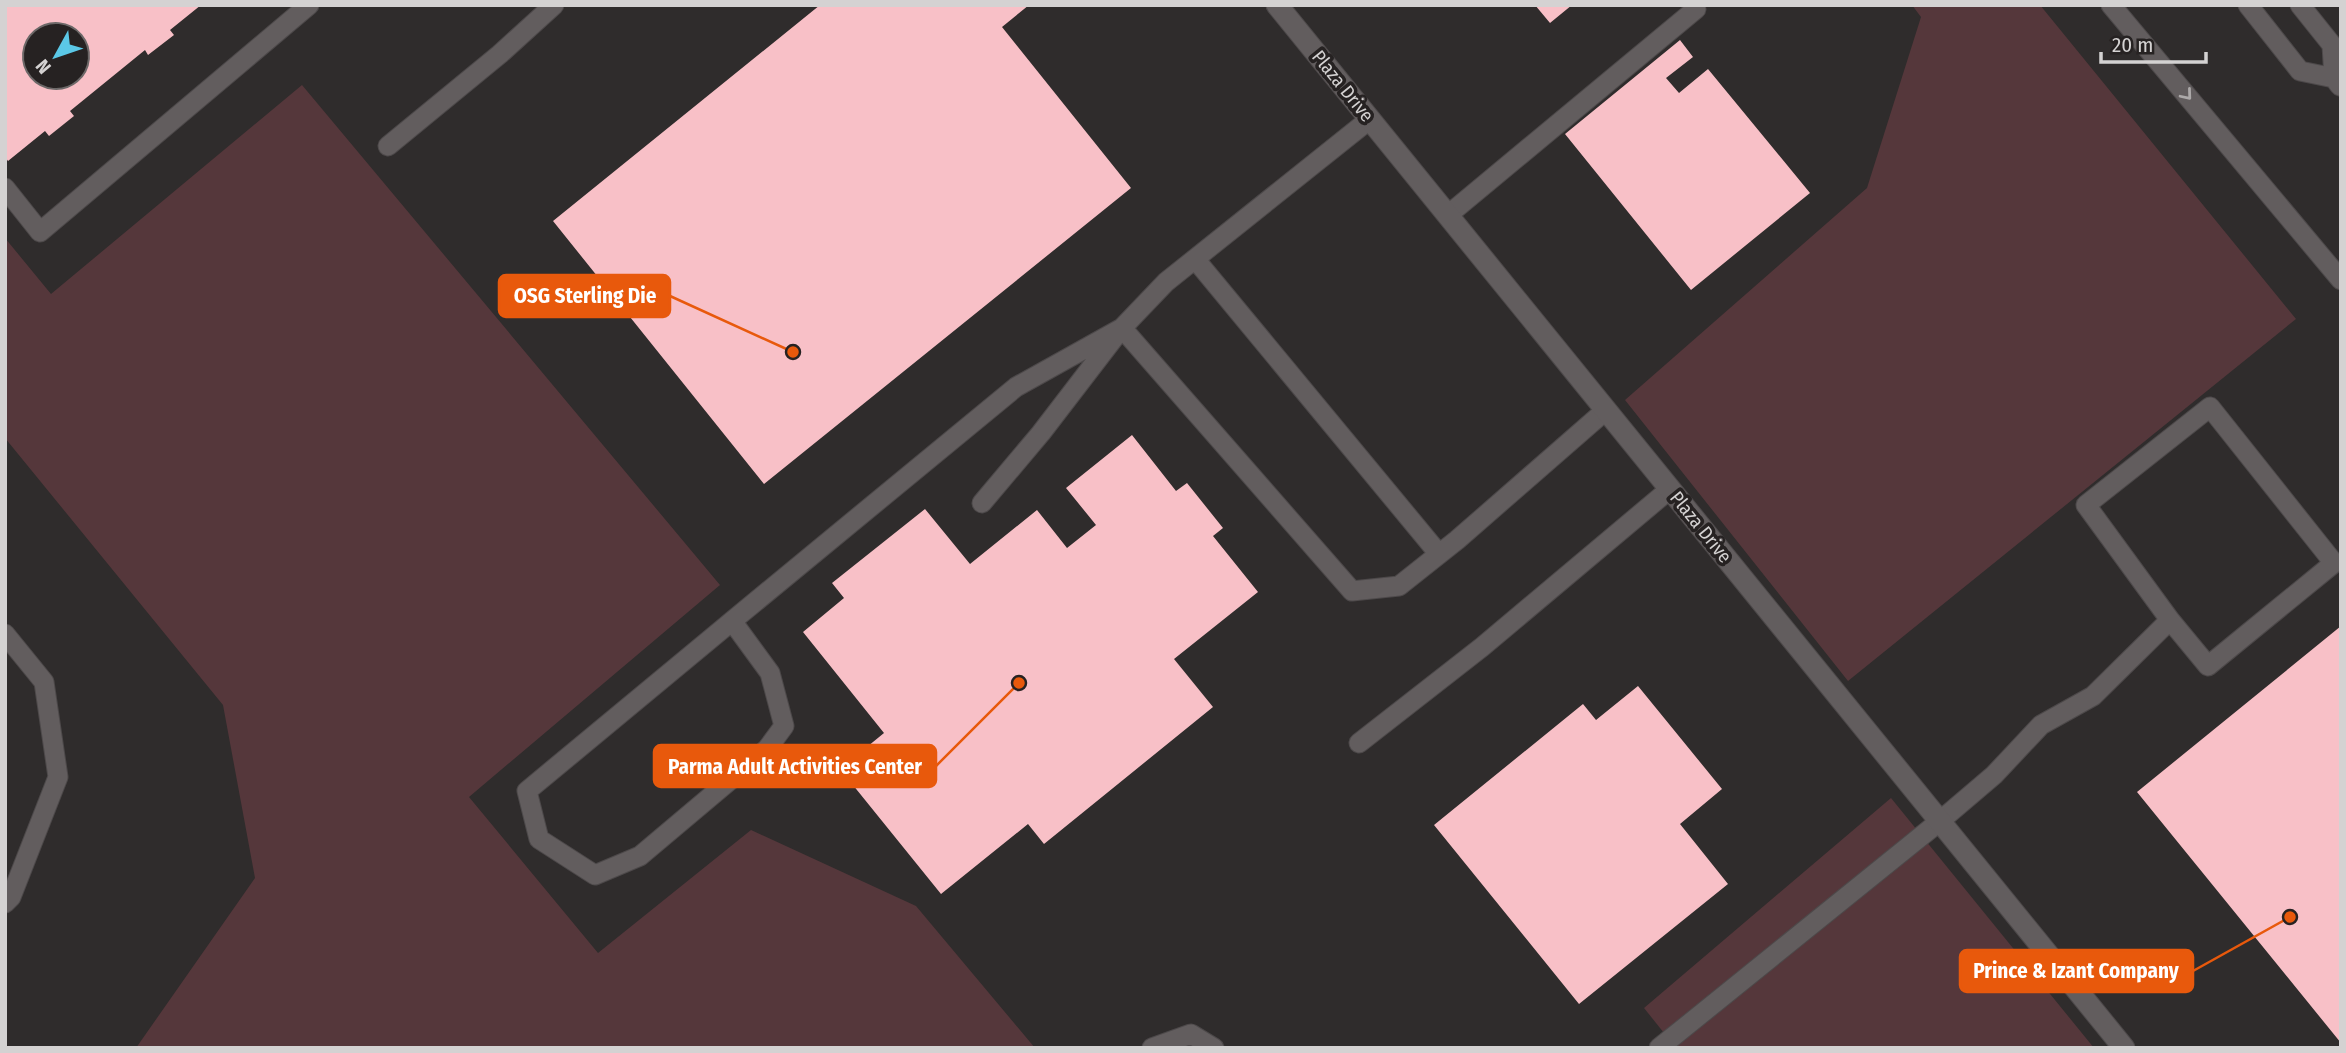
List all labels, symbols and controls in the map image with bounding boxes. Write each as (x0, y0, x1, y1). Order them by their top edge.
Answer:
north arrow (21, 21, 91, 91)
scale bar (2101, 21, 2206, 65)
text: 20 m (2112, 32, 2153, 58)
street label: Plaza Drive (1307, 46, 1379, 126)
text: N (31, 55, 56, 78)
one-way arrow (2179, 87, 2191, 100)
callout: OSG Sterling Die (499, 275, 670, 317)
text: OSG Sterling Die (514, 283, 657, 309)
street label: Plaza Drive (1665, 487, 1737, 567)
callout: Parma Adult Activities Center (654, 745, 936, 787)
text: Parma Adult Activities Center (668, 754, 922, 780)
callout: Prince & Izant Company (1960, 950, 2193, 992)
text: Prince & Izant Company (1973, 958, 2180, 984)

